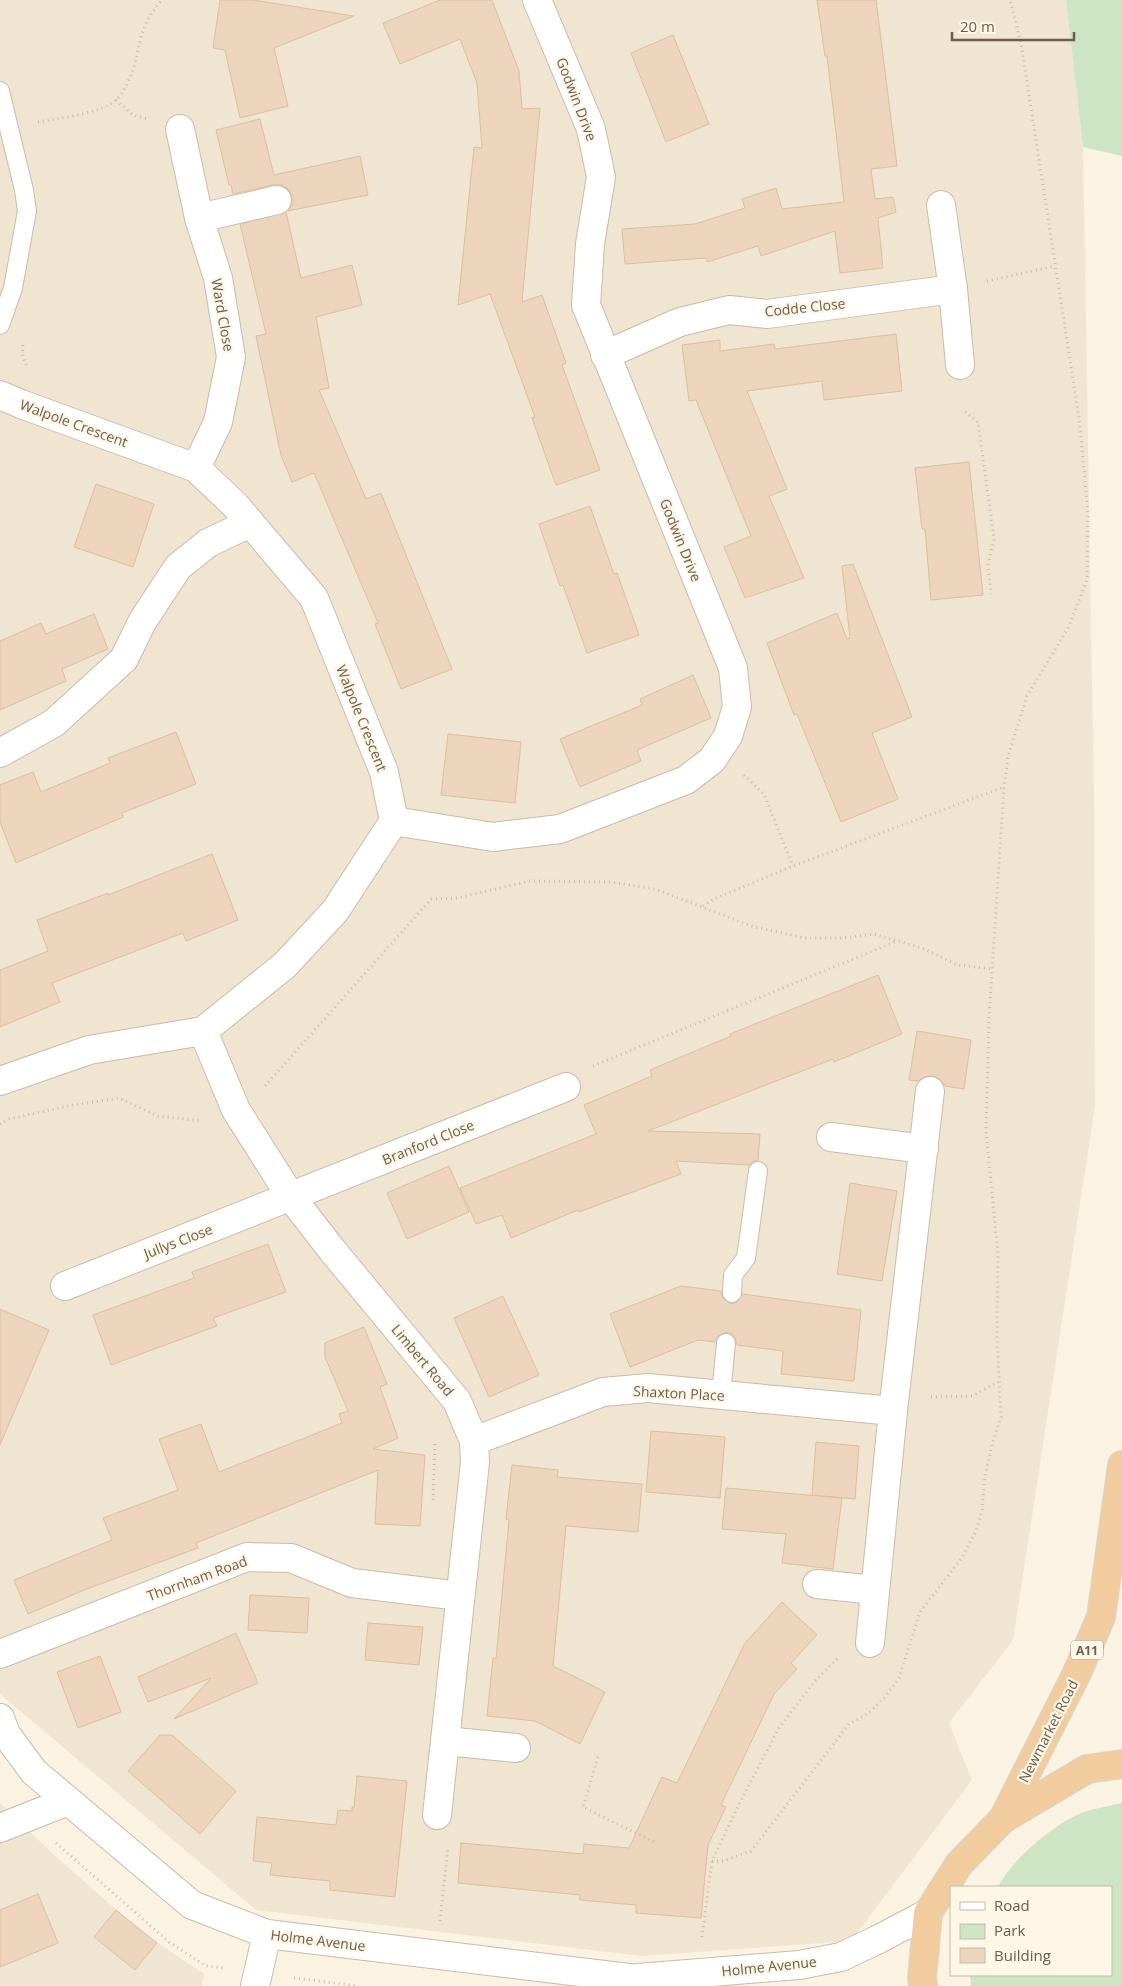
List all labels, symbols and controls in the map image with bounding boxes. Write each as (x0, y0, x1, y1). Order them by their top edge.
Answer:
scale bar (952, 10, 1074, 42)
text: 20 m (960, 16, 995, 36)
street label: Godwin Drive (552, 54, 602, 144)
street label: Ward Close (207, 277, 239, 353)
street label: Codde Close (764, 293, 846, 321)
street label: Walpole Crescent (17, 395, 131, 451)
street label: Godwin Drive (656, 496, 706, 584)
street label: Walpole Crescent (332, 662, 392, 774)
street label: Branford Close (379, 1115, 477, 1169)
street label: Jullys Close (139, 1219, 215, 1263)
street label: Limbert Road (387, 1320, 459, 1400)
street label: Shaxton Place (633, 1381, 725, 1405)
street label: Thornham Road (144, 1551, 250, 1605)
road number: A11 (1071, 1640, 1103, 1660)
street label: Newmarket Road (1014, 1676, 1082, 1786)
legend (950, 1886, 1112, 1976)
text: Road (994, 1895, 1030, 1915)
text: Park (994, 1920, 1025, 1940)
street label: Holme Avenue (269, 1925, 367, 1955)
text: Building (994, 1945, 1051, 1965)
street label: Holme Avenue (721, 1952, 818, 1980)

